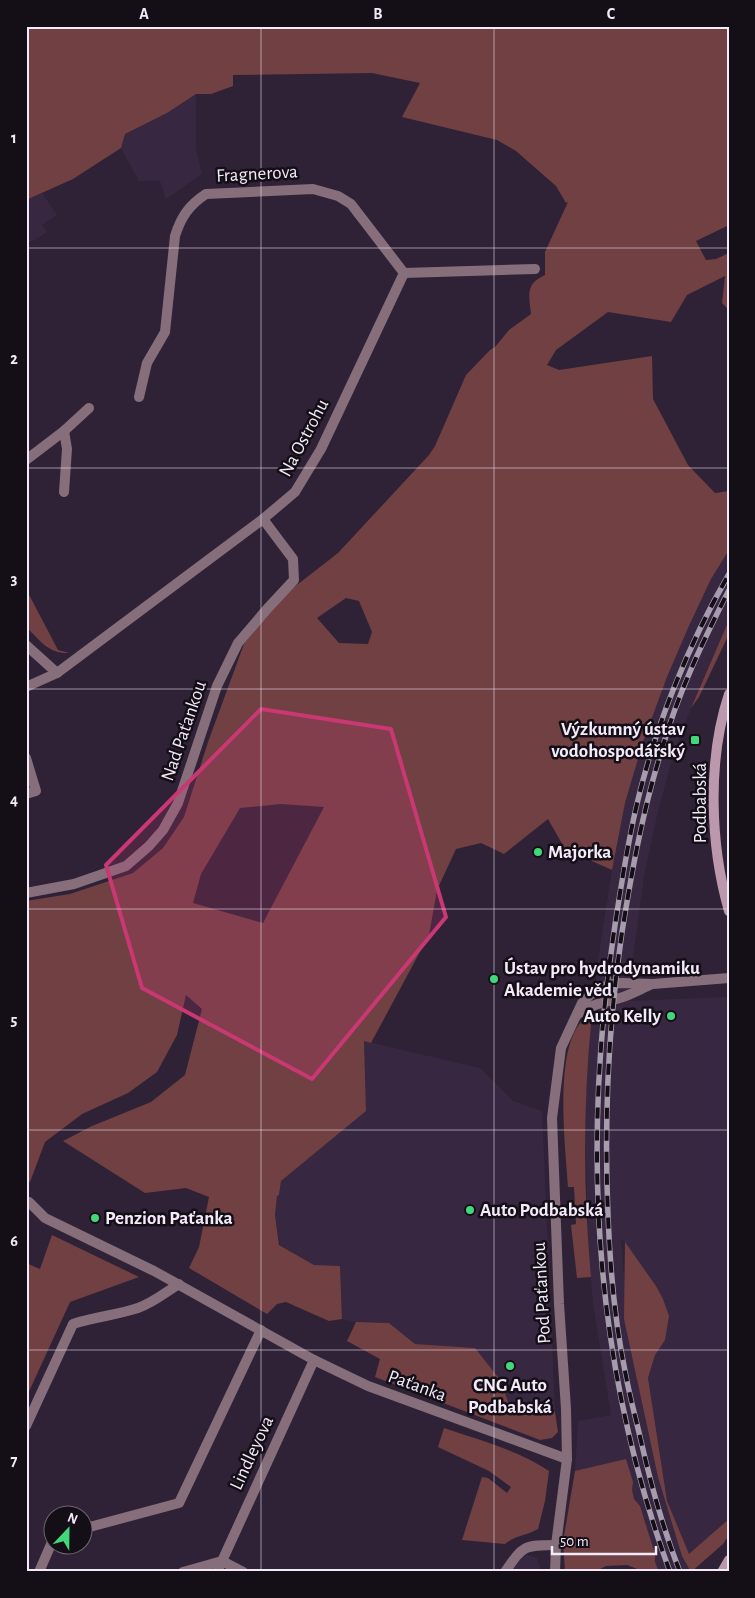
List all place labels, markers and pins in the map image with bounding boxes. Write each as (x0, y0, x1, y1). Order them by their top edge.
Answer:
place label: Výzkumný ústav vodohospodářský (551, 720, 686, 761)
marker: Výzkumný ústav vodohospodářský (689, 734, 701, 746)
place label: Majorka (548, 843, 611, 862)
marker: Majorka (532, 846, 544, 858)
place label: Ústav pro hydrodynamiku Akademie věd (504, 957, 700, 1000)
marker: Ústav pro hydrodynamiku Akademie věd (488, 973, 500, 985)
place label: Auto Kelly (583, 1007, 661, 1026)
marker: Auto Kelly (665, 1010, 677, 1022)
place label: Auto Podbabská (480, 1201, 603, 1220)
marker: Auto Podbabská (464, 1204, 476, 1216)
place label: Penzion Paťanka (105, 1209, 233, 1228)
marker: Penzion Paťanka (89, 1212, 101, 1224)
marker: CNG Auto Podbabská (504, 1360, 516, 1372)
place label: CNG Auto Podbabská (468, 1376, 552, 1417)

